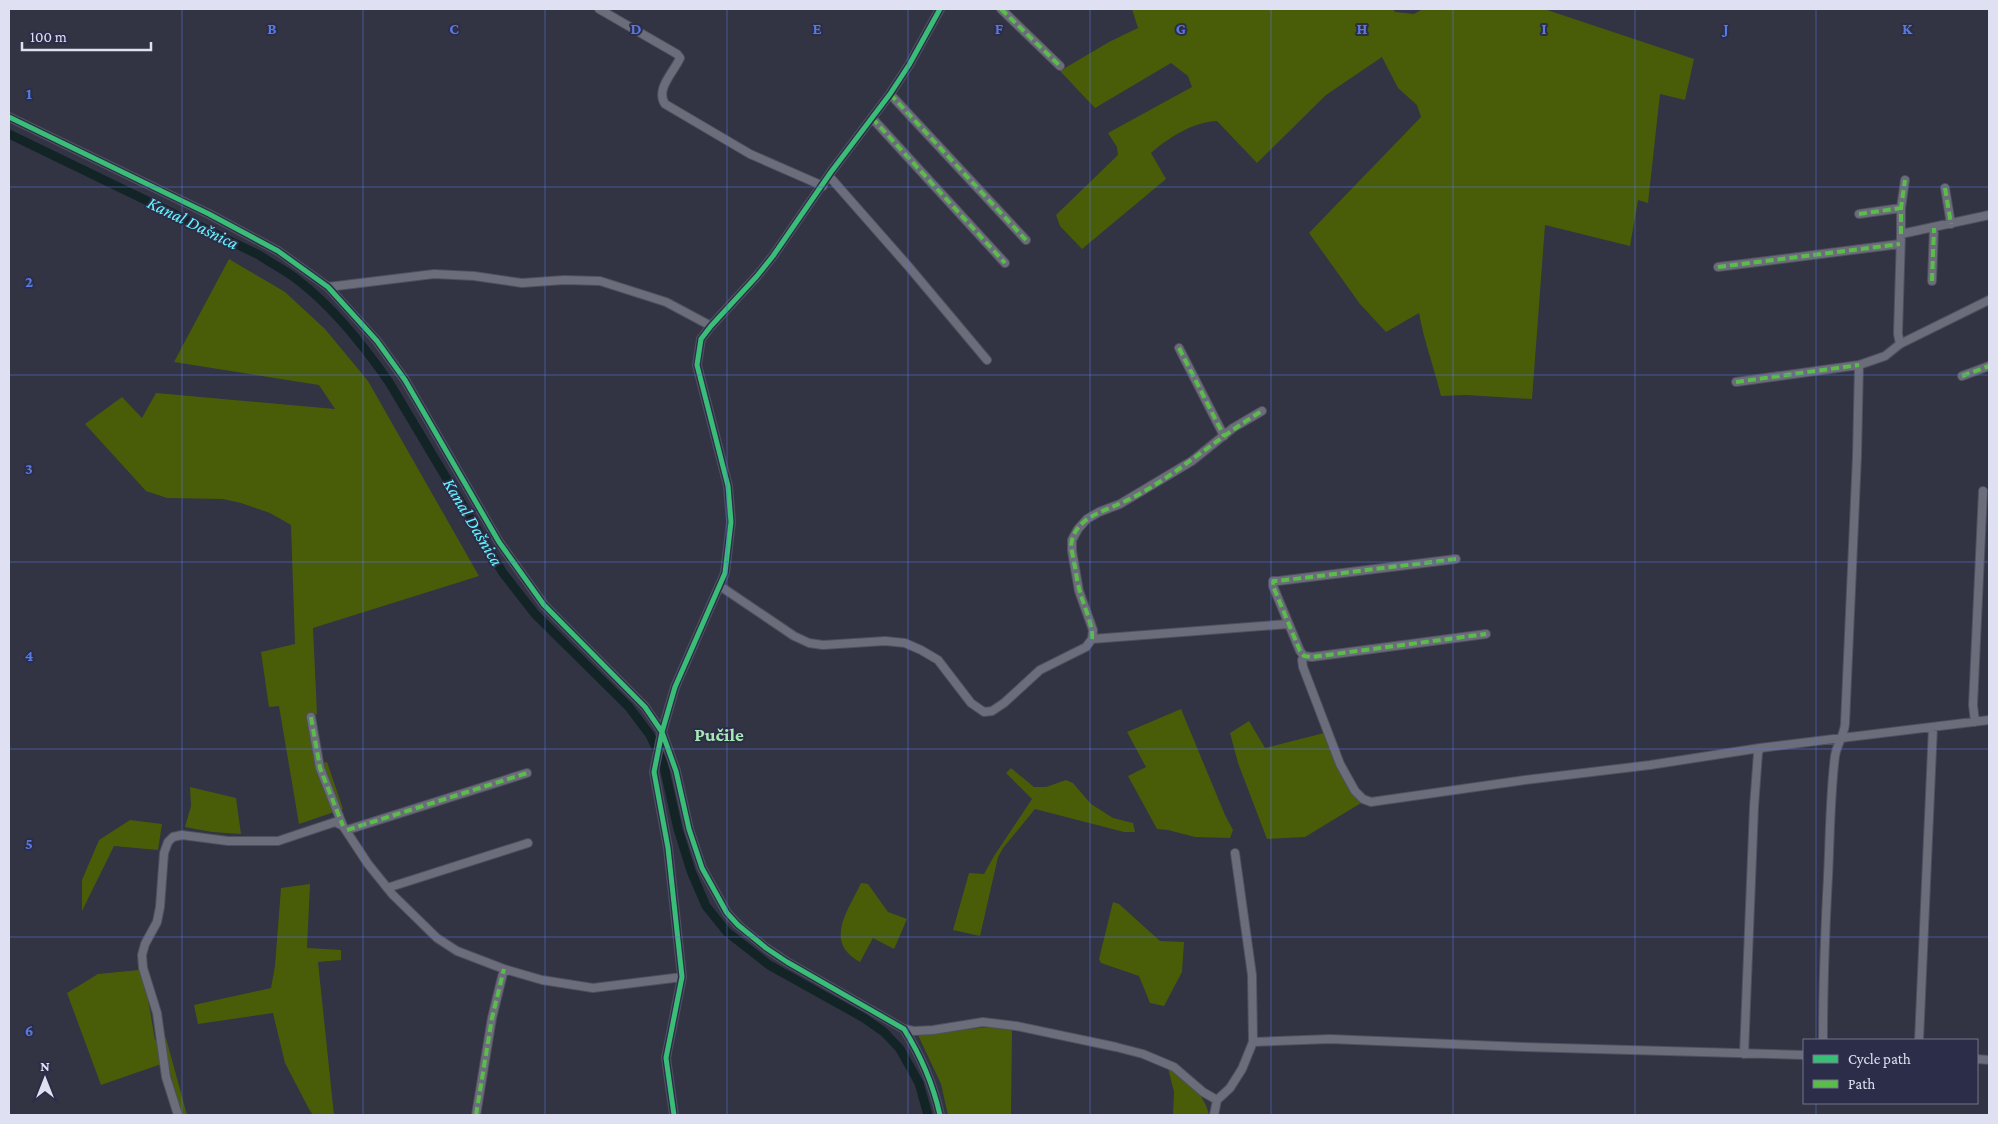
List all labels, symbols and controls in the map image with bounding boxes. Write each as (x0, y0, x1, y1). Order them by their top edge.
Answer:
scale bar (22, 20, 151, 52)
text: B (267, 20, 277, 37)
text: C (449, 20, 459, 37)
text: D (630, 20, 642, 37)
text: E (812, 20, 822, 37)
text: F (995, 20, 1004, 37)
text: G (1176, 20, 1186, 37)
text: H (1357, 20, 1368, 37)
text: I (1541, 20, 1547, 37)
text: J (1721, 20, 1729, 37)
text: K (1902, 20, 1913, 37)
text: 100 m (30, 29, 67, 45)
text: 1 (26, 85, 32, 102)
water label: Kanal Dašnica (144, 192, 242, 254)
text: 2 (25, 273, 33, 290)
text: 3 (25, 460, 33, 477)
water label: Kanal Dašnica (439, 475, 507, 570)
text: 4 (25, 647, 34, 664)
district label: Pučile (694, 724, 744, 745)
text: 5 (25, 835, 33, 852)
text: 6 (25, 1022, 33, 1039)
legend (1803, 1039, 1978, 1104)
text: Cycle path (1848, 1051, 1911, 1068)
north arrow (20, 1054, 70, 1104)
text: N (40, 1058, 50, 1074)
text: Path (1848, 1076, 1875, 1092)

